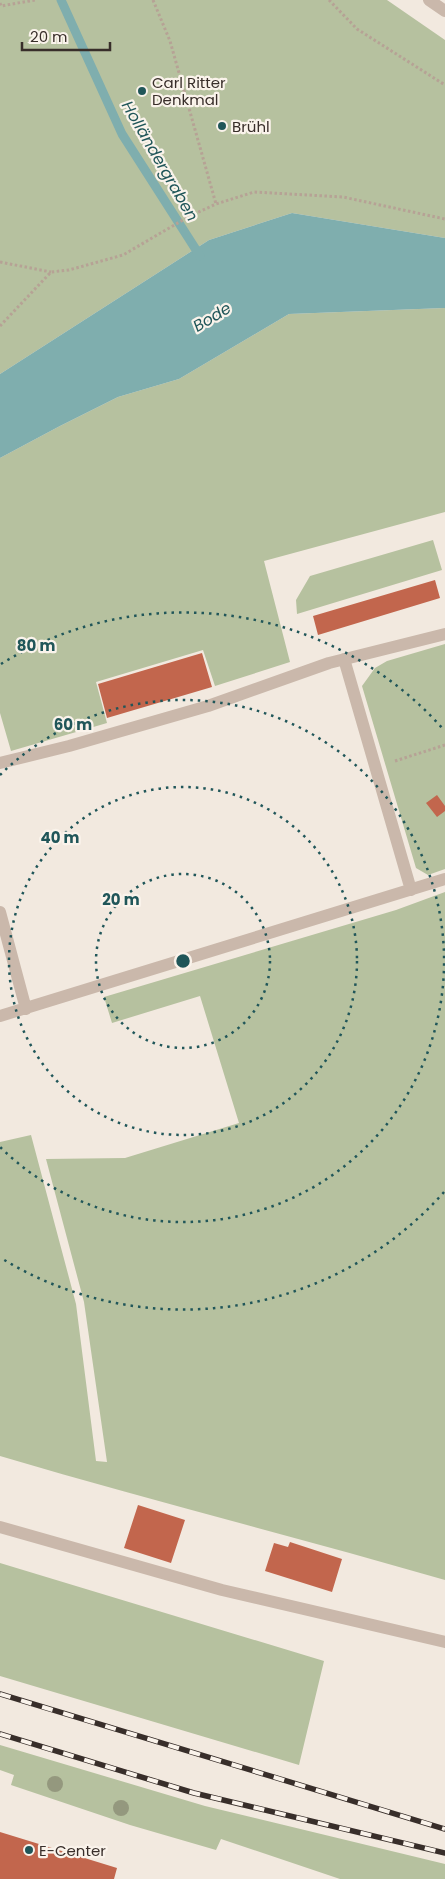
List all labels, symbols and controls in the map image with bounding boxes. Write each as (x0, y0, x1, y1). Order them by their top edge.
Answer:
scale bar (22, 20, 110, 52)
text: 20 m (30, 26, 68, 47)
place label: Carl Ritter Denkmal (152, 72, 226, 110)
marker: Carl Ritter Denkmal (136, 85, 148, 97)
water label: Holländergraben (116, 97, 204, 225)
place label: Brühl (232, 116, 270, 137)
marker: Brühl (216, 120, 228, 132)
water label: Bode (189, 297, 235, 337)
text: 80 m (17, 635, 55, 656)
text: 60 m (54, 714, 92, 735)
text: 40 m (40, 827, 80, 848)
text: 20 m (102, 889, 140, 910)
centre of rings (174, 952, 192, 970)
place label: E-Center (39, 1840, 106, 1861)
marker: E-Center (23, 1844, 35, 1856)

